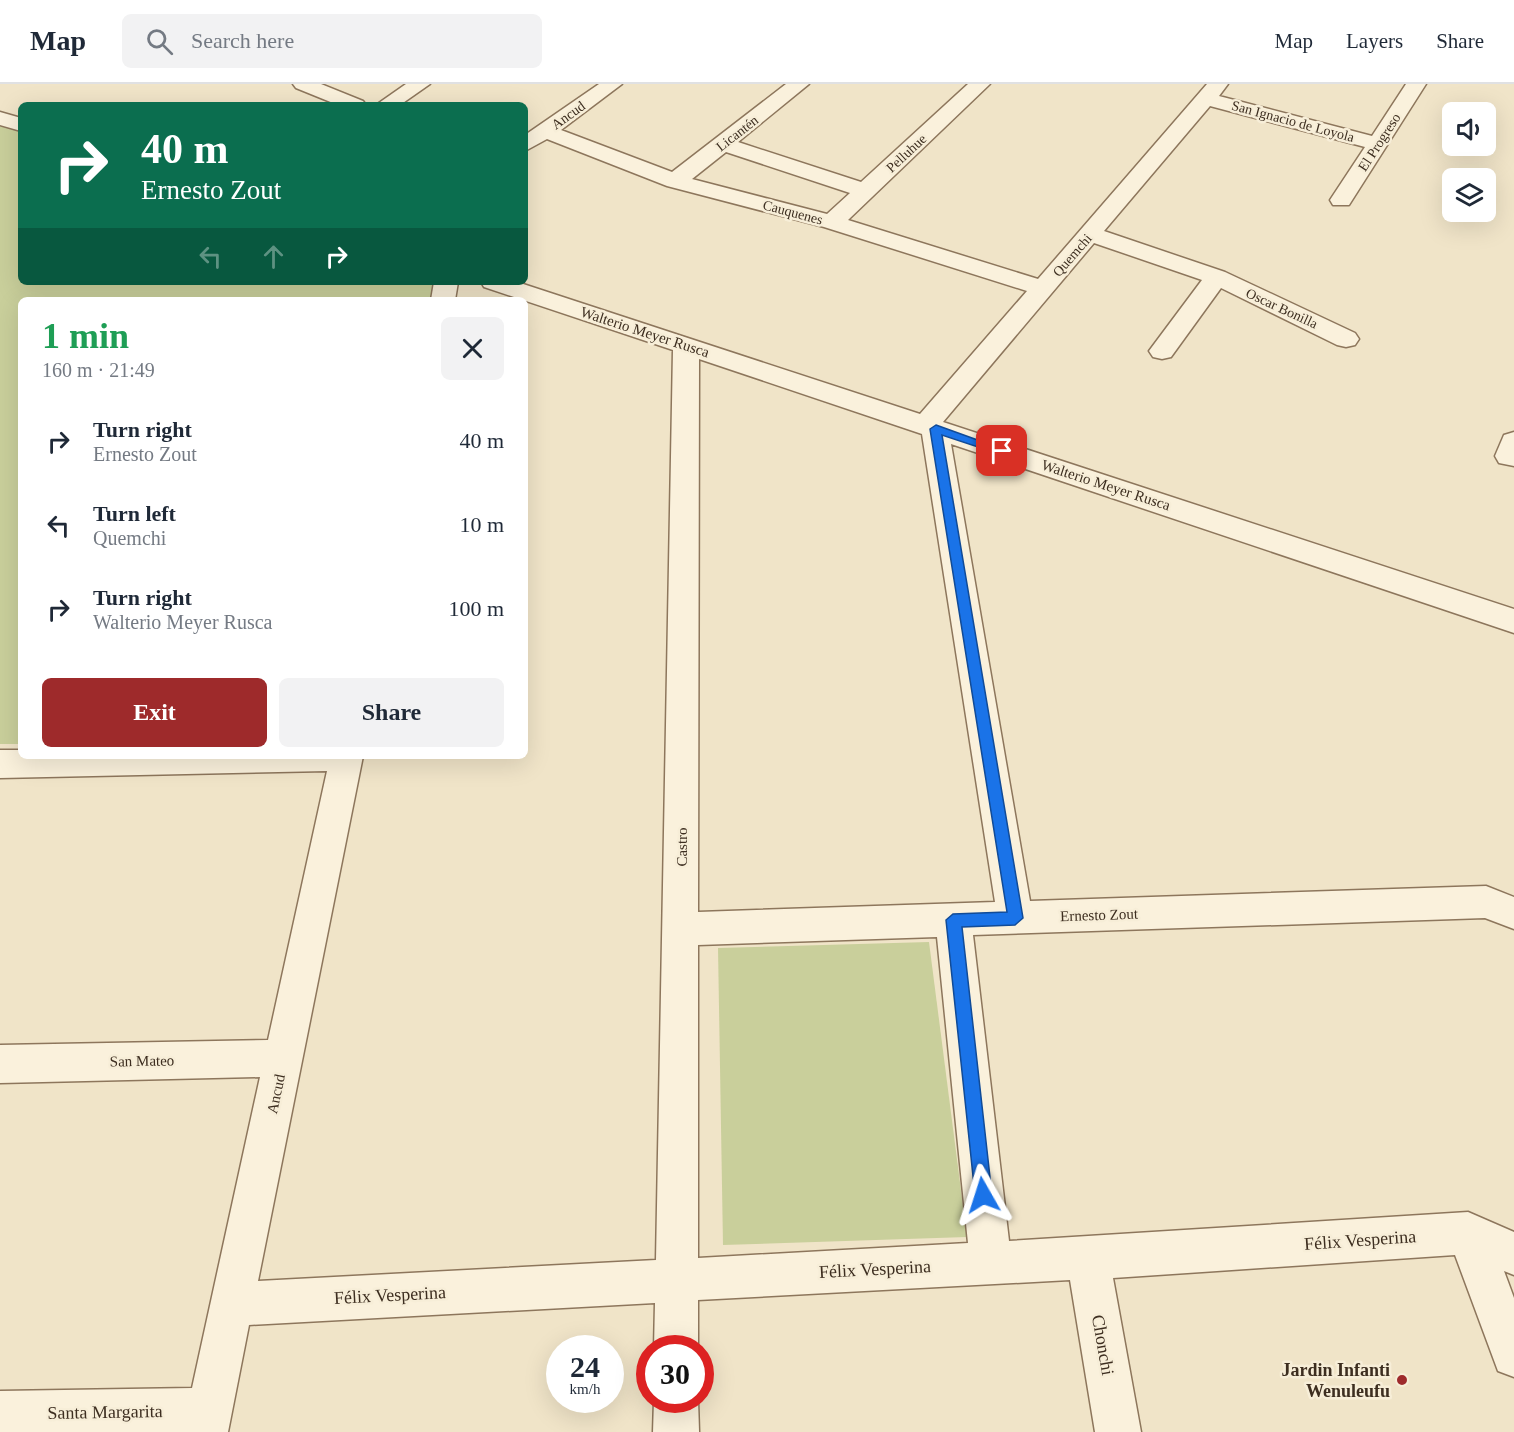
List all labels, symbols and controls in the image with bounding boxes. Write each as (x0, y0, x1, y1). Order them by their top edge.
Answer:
search box (122, 14, 542, 68)
text: Map (30, 25, 86, 56)
icon: search (143, 25, 176, 58)
text: Search here (191, 28, 294, 53)
text: Map (1275, 29, 1313, 53)
text: Layers (1346, 29, 1403, 53)
text: Share (1436, 29, 1484, 53)
street label: Ancud (549, 98, 588, 132)
street label: San Ignacio de Loyola (1230, 98, 1357, 145)
map controls (1442, 102, 1496, 222)
button: sound (1442, 102, 1496, 156)
street label: El Progreso (1355, 111, 1404, 174)
street label: Licantén (713, 112, 761, 154)
icon: right (42, 126, 120, 204)
text: 40 m (141, 126, 229, 172)
street label: Pelluhue (883, 131, 929, 176)
button: layers (1442, 168, 1496, 222)
text: Ernesto Zout (141, 175, 281, 205)
street label: Cauquenes (761, 197, 824, 228)
street label: Quemchi (1050, 231, 1095, 280)
icon: left (194, 240, 227, 273)
icon: ahead (257, 240, 290, 273)
icon: right (320, 240, 353, 273)
street label: Oscar Bonilla (1244, 285, 1321, 332)
street label: Walterio Meyer Rusca (579, 304, 712, 361)
text: 1 min (42, 316, 129, 356)
button: close (441, 317, 504, 380)
text: 160 m · 21:49 (42, 359, 155, 381)
text: Turn right (93, 417, 192, 442)
icon: right (42, 425, 75, 458)
pin (976, 425, 1027, 476)
text: 40 m (459, 428, 504, 453)
icon: arrive (985, 434, 1018, 467)
text: Ernesto Zout (93, 443, 197, 465)
street label: Walterio Meyer Rusca (1040, 457, 1173, 514)
text: Turn left (93, 501, 176, 526)
icon: left (42, 509, 75, 542)
text: 10 m (459, 512, 504, 537)
text: Quemchi (93, 527, 166, 549)
text: Turn right (93, 585, 192, 610)
icon: right (42, 593, 75, 626)
text: 100 m (448, 596, 504, 621)
text: Walterio Meyer Rusca (93, 611, 272, 633)
button: Exit (42, 678, 267, 747)
button: Share (279, 678, 504, 747)
street label: Castro (674, 827, 690, 867)
street label: Ernesto Zout (1060, 906, 1139, 924)
street label: San Mateo (110, 1052, 174, 1070)
street label: Ancud (264, 1072, 288, 1115)
position arrow (951, 1163, 1015, 1227)
street label: Félix Vesperina (1303, 1226, 1417, 1254)
street label: Félix Vesperina (818, 1256, 932, 1282)
street label: Félix Vesperina (333, 1282, 447, 1308)
street label: Chonchi (1088, 1313, 1118, 1377)
speed limit sign: 30 (636, 1335, 714, 1413)
text: 24 (570, 1350, 600, 1383)
place label: Jardin Infanti Wenuleufu (1281, 1360, 1390, 1401)
marker: Jardin Infanti Wenuleufu (1395, 1373, 1409, 1387)
text: km/h (570, 1381, 600, 1397)
street label: Santa Margarita (47, 1401, 163, 1423)

